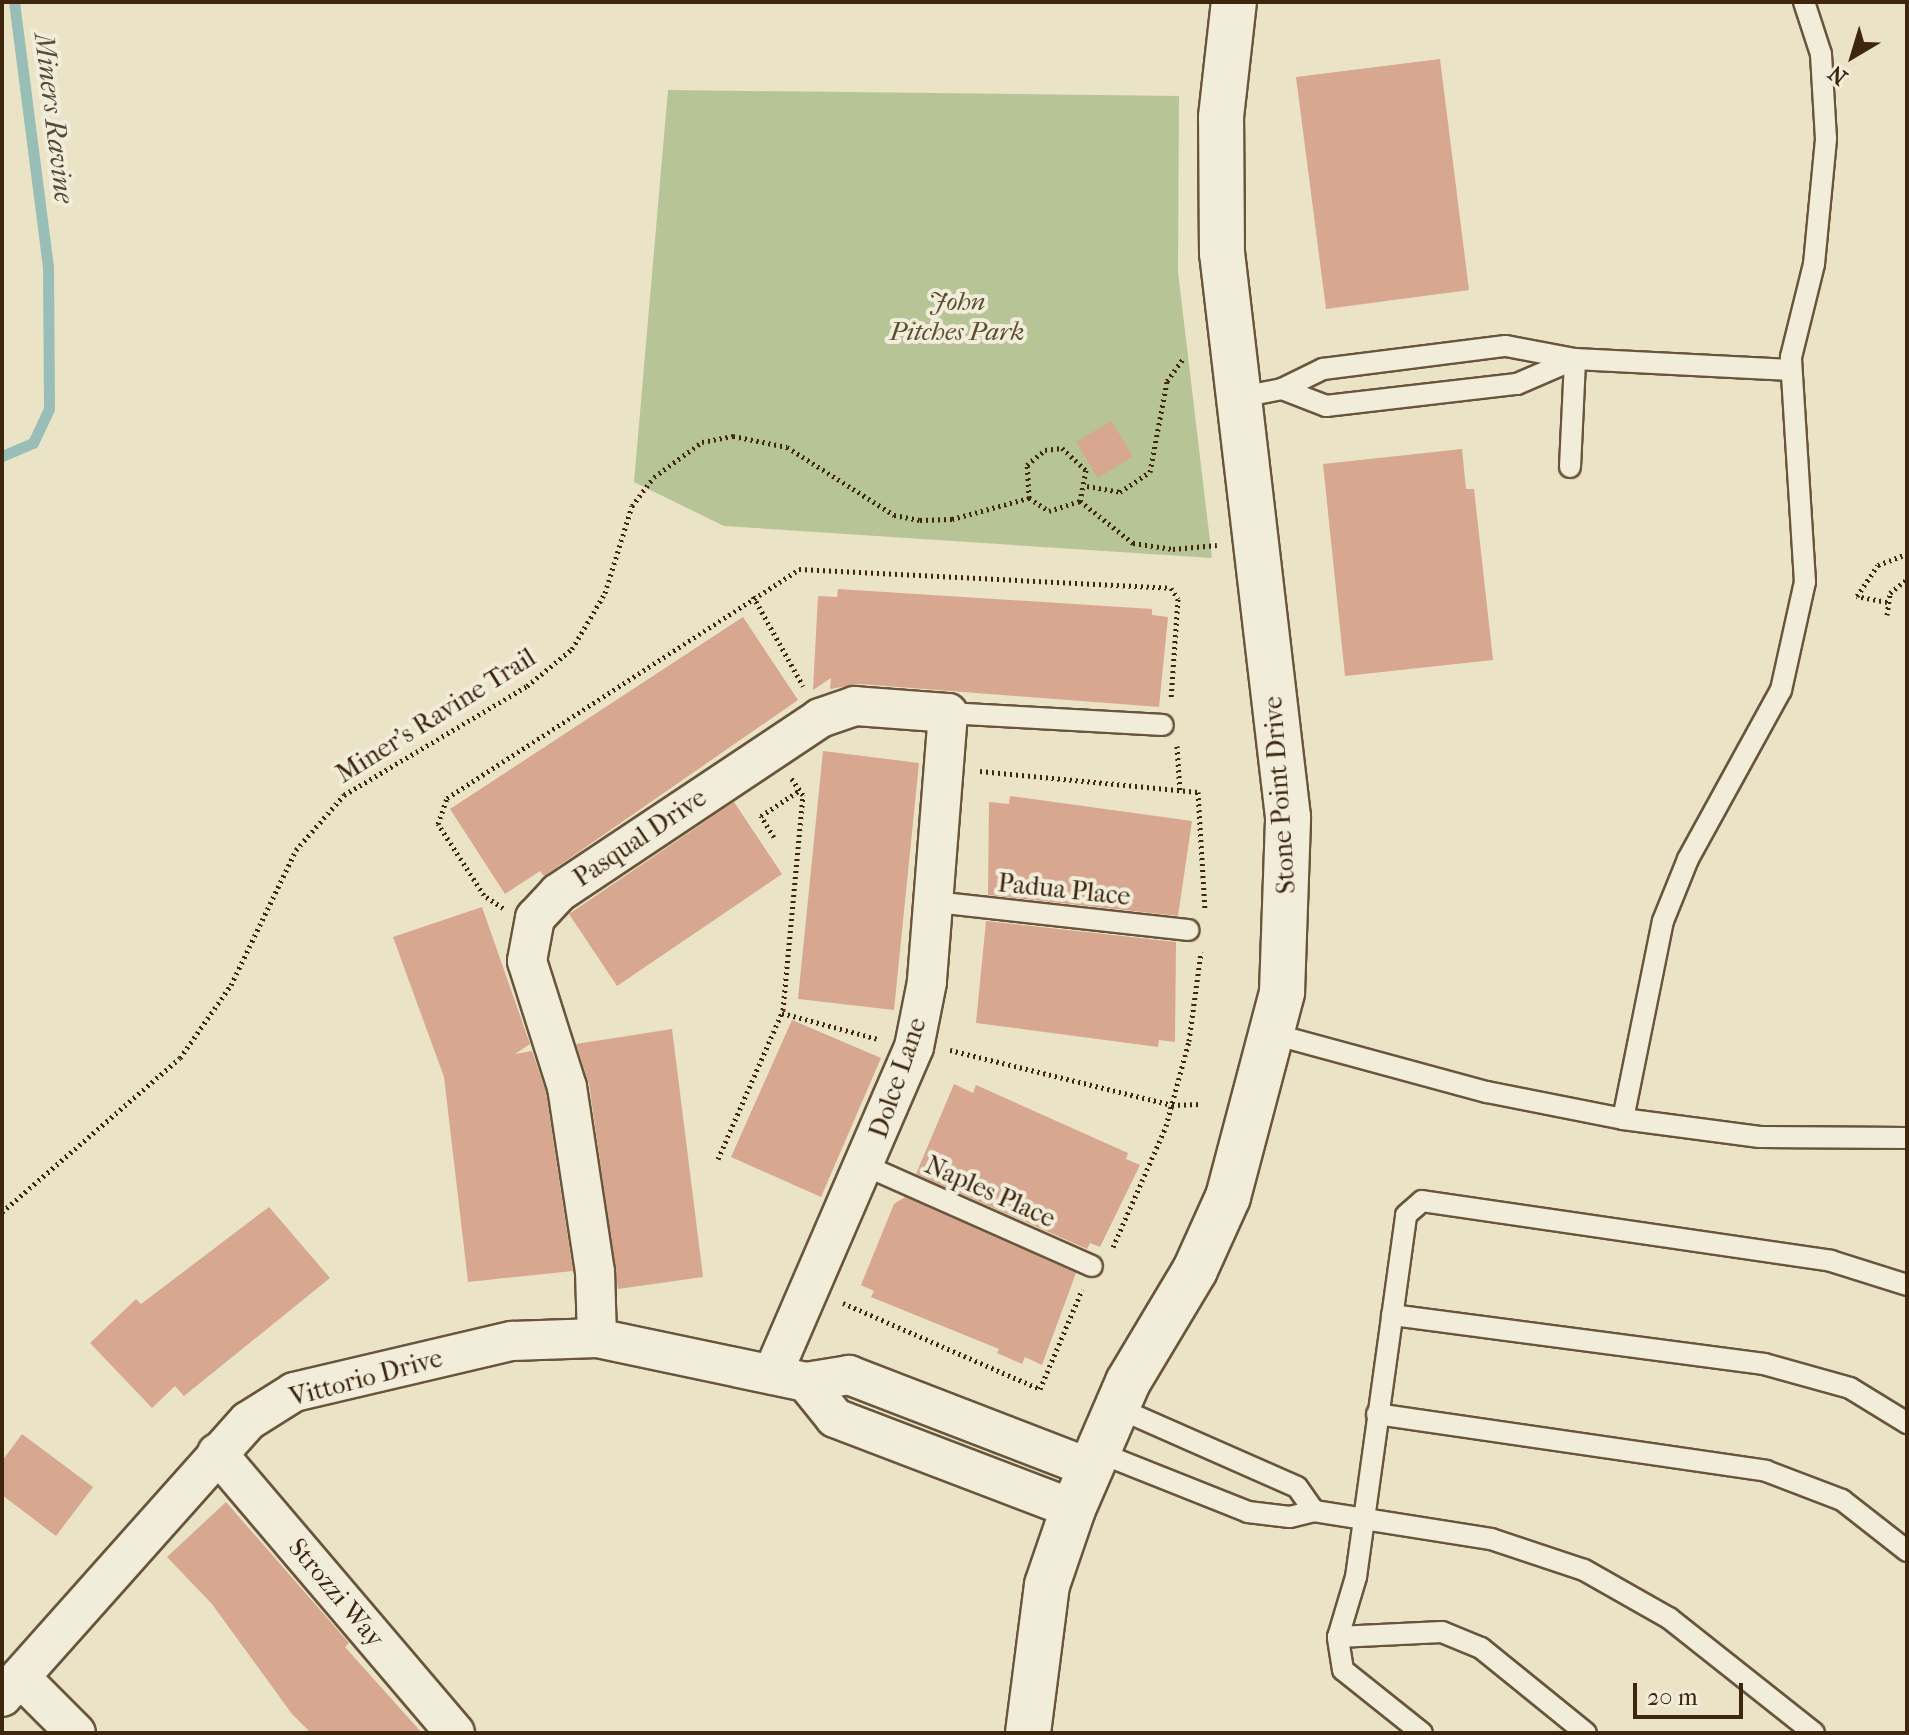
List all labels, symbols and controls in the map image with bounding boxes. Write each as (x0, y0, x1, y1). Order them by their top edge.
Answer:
north arrow (1813, 16, 1893, 96)
water label: Miners Ravine (27, 31, 81, 205)
text: N (1824, 60, 1853, 90)
park label: John Pitches Park (890, 286, 1024, 348)
street label: Miner's Ravine Trail (330, 642, 542, 790)
street label: Stone Point Drive (1258, 695, 1302, 895)
street label: Pasqual Drive (568, 782, 712, 894)
street label: Padua Place (996, 868, 1132, 912)
street label: Dolce Lane (863, 1014, 933, 1142)
street label: Naples Place (920, 1149, 1060, 1235)
street label: Vittorio Drive (286, 1343, 446, 1413)
street label: Strozzi Way (282, 1532, 390, 1654)
scale bar (1637, 1667, 1747, 1717)
text: 20 m (1647, 1683, 1698, 1711)

